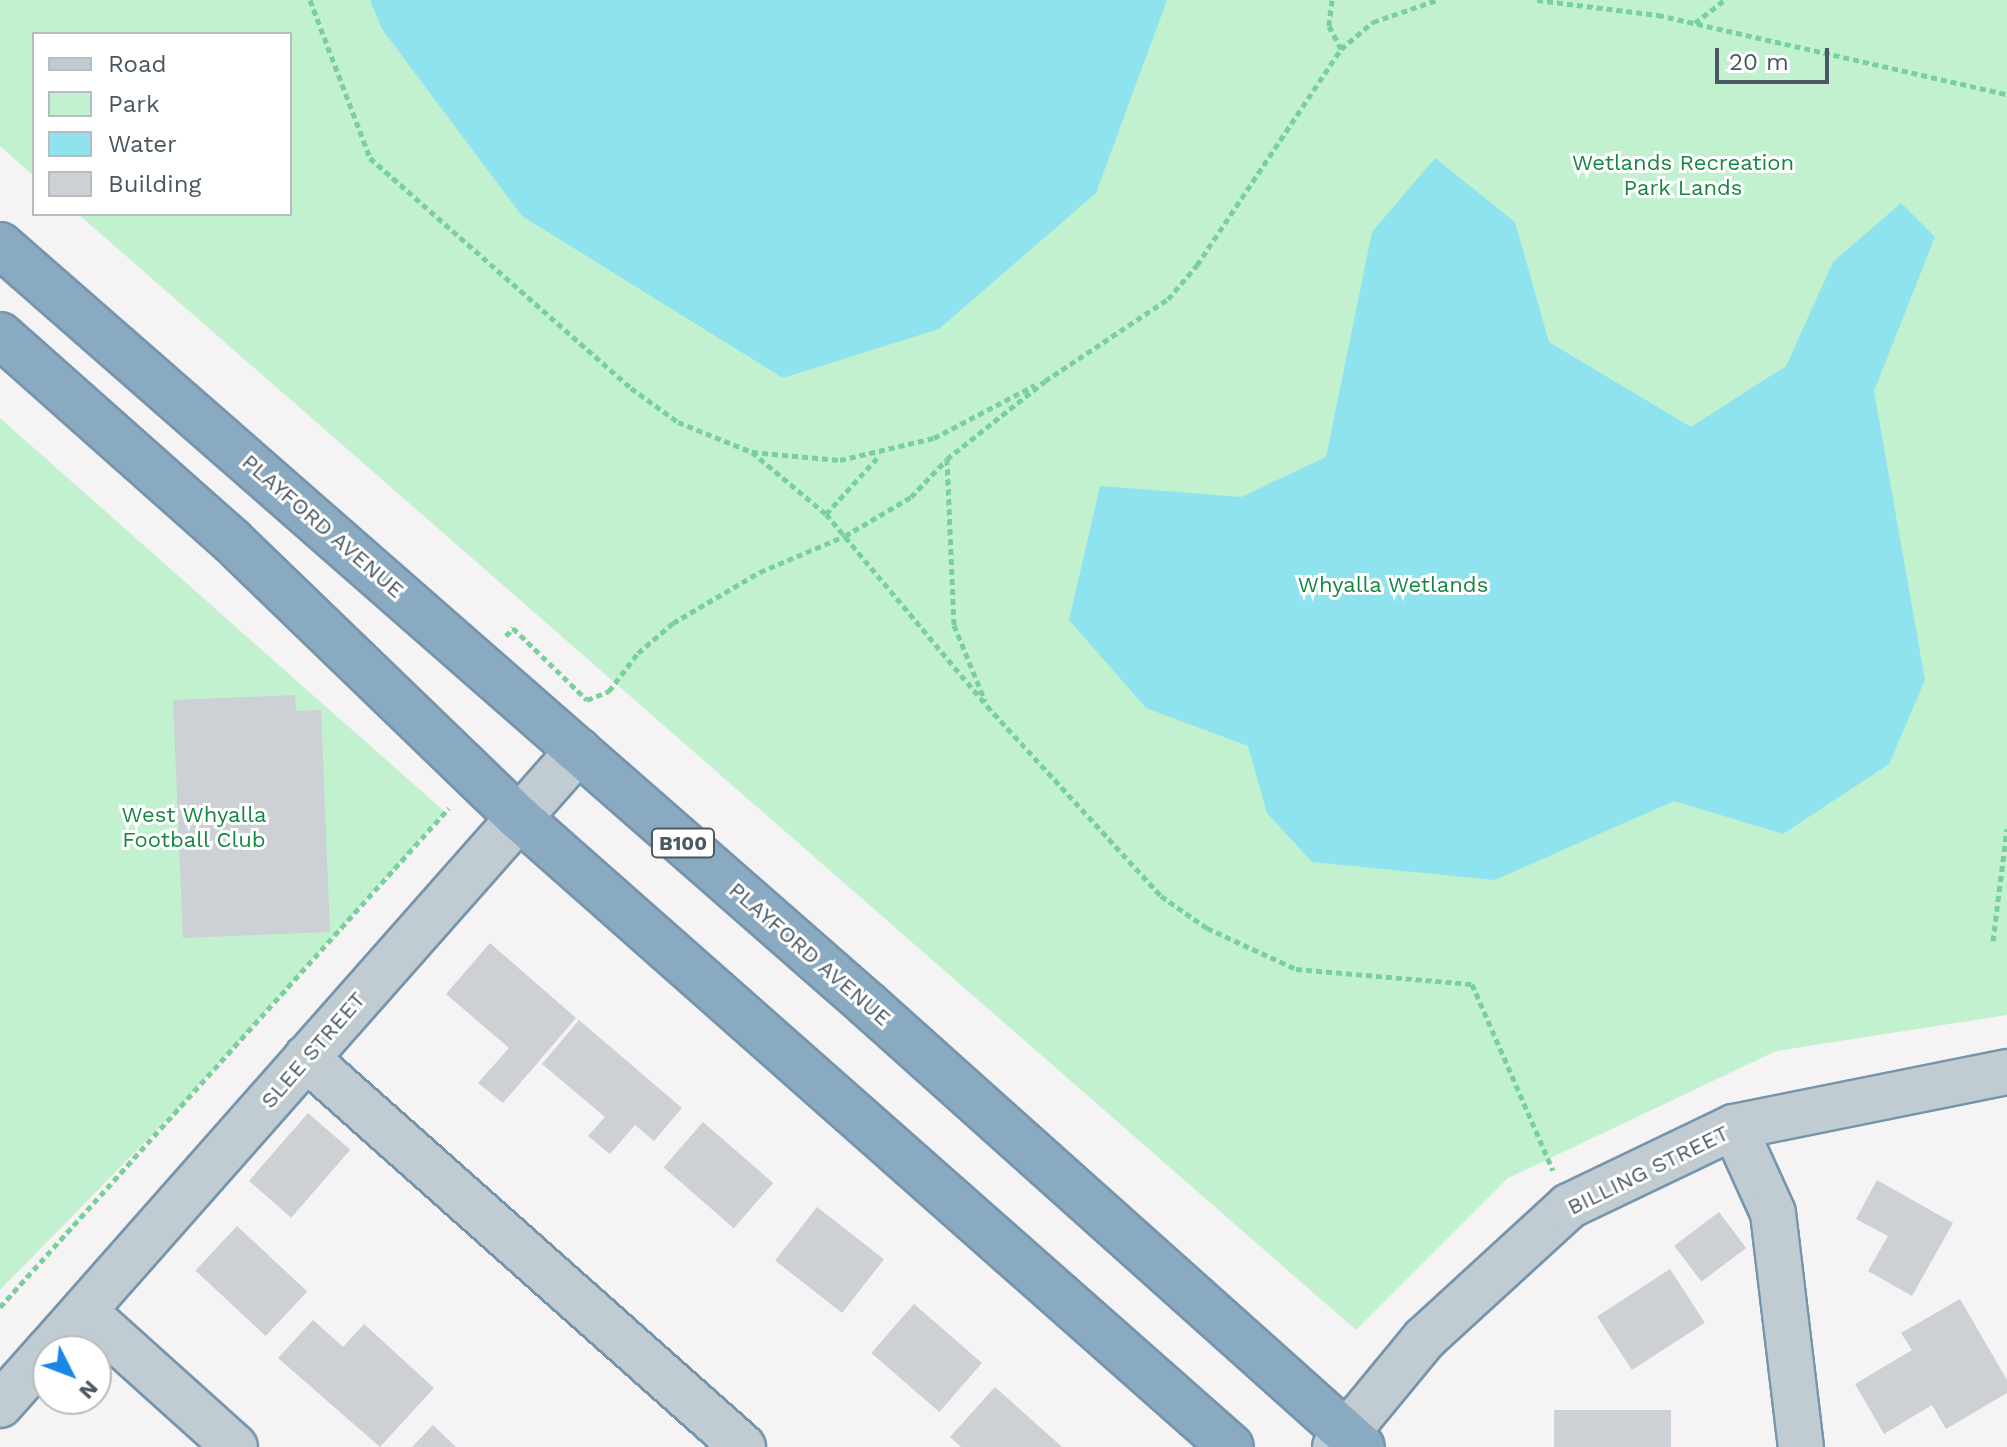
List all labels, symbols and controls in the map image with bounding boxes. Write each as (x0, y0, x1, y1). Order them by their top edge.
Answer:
legend (32, 32, 292, 216)
scale bar (1719, 32, 1833, 82)
text: 20 m (1729, 48, 1789, 76)
text: Road (108, 50, 167, 78)
text: Park (108, 90, 160, 118)
text: Water (108, 130, 177, 158)
park label: Wetlands Recreation Park Lands (1572, 149, 1794, 200)
text: Building (108, 170, 201, 198)
street label: PLAYFORD AVENUE (236, 448, 410, 604)
park label: Whyalla Wetlands (1297, 572, 1489, 598)
park label: West Whyalla Football Club (121, 801, 267, 852)
road number: B100 (649, 827, 717, 859)
street label: PLAYFORD AVENUE (723, 876, 897, 1032)
street label: SLEE STREET (255, 986, 371, 1114)
street label: BILLING STREET (1563, 1120, 1733, 1220)
north arrow (32, 1335, 112, 1415)
text: N (74, 1376, 103, 1404)

